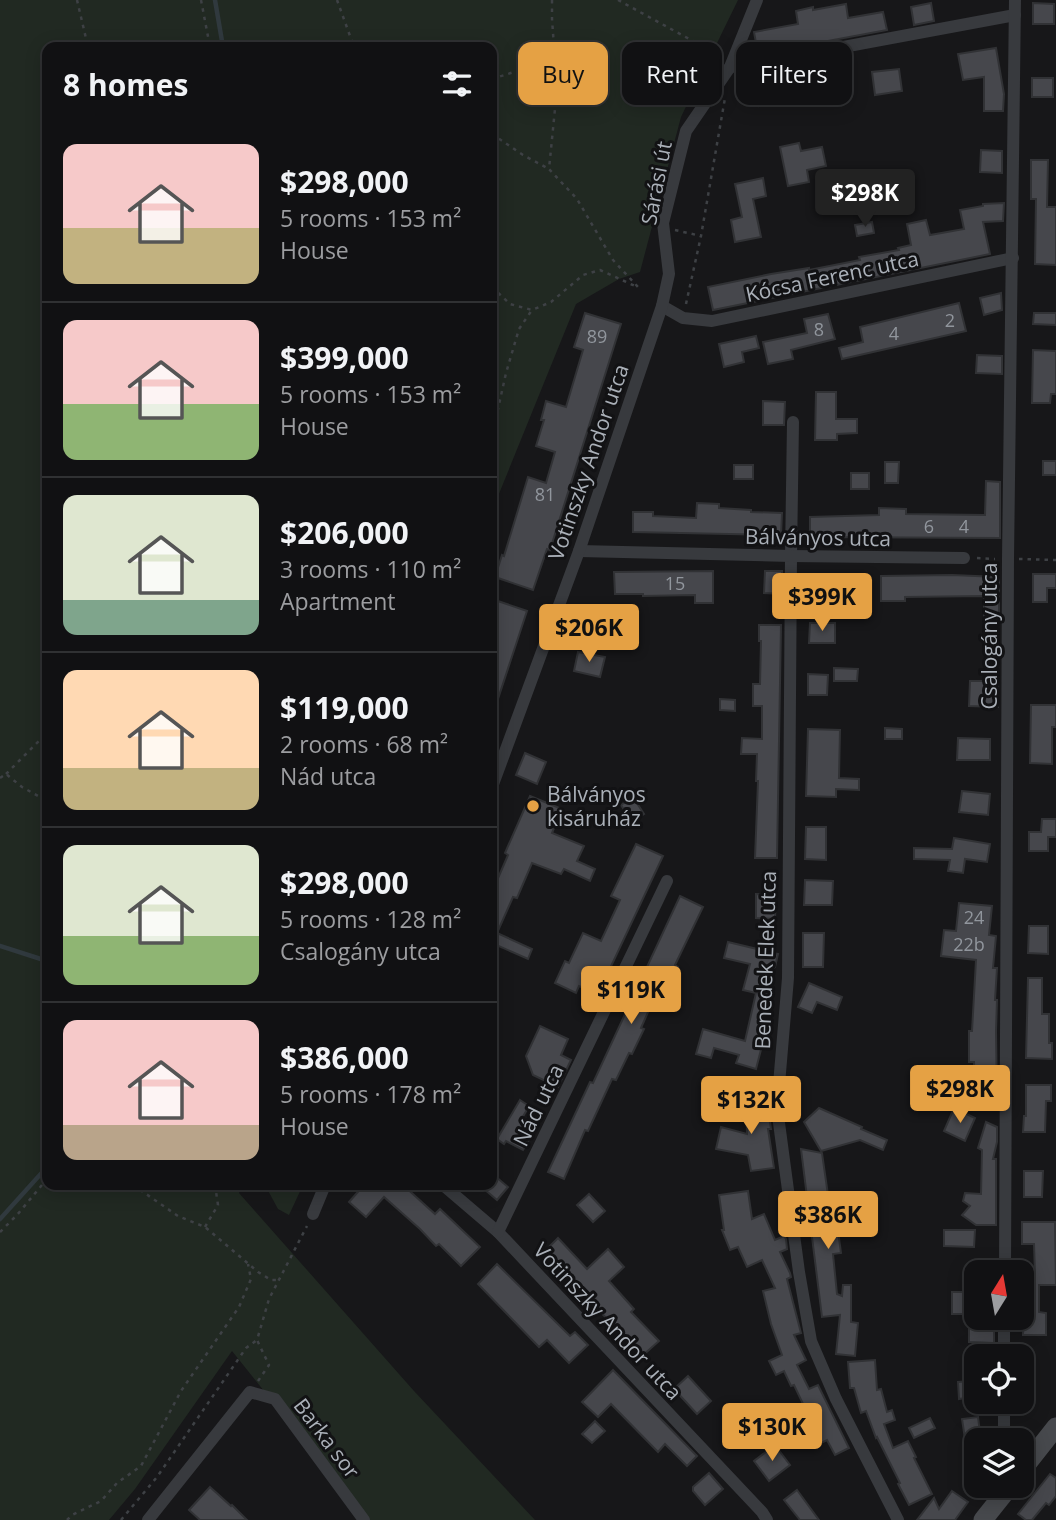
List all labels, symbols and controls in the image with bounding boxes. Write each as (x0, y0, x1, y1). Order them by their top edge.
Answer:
chip: Buy (518, 42, 608, 105)
chip: Rent (622, 42, 722, 105)
chip: Filters (736, 42, 852, 105)
text: 8 homes (63, 64, 188, 105)
icon: filters (438, 65, 476, 103)
street label: Sárási út (634, 139, 678, 227)
text: $298,000 (280, 161, 409, 202)
pin: $298K (816, 170, 914, 229)
icon: home (119, 172, 203, 256)
text: $298K (831, 176, 899, 208)
text: 5 rooms · 153 m² (280, 202, 461, 234)
text: House (280, 234, 349, 266)
street label: Kócsa Ferenc utca (743, 244, 921, 308)
house number: 2 (945, 308, 955, 332)
house number: 8 (814, 317, 824, 341)
house number: 4 (889, 321, 899, 345)
house number: 89 (587, 324, 607, 348)
text: $399,000 (280, 337, 409, 378)
icon: home (119, 348, 203, 432)
street label: Votinszky Andor utca (541, 360, 635, 564)
text: 5 rooms · 153 m² (280, 378, 461, 410)
text: House (280, 410, 349, 442)
house number: 81 (535, 482, 555, 506)
text: $206,000 (280, 512, 409, 553)
house number: 6 (924, 514, 934, 538)
house number: 4 (959, 514, 969, 538)
street label: Bálványos utca (745, 522, 891, 552)
icon: home (119, 523, 203, 607)
text: 3 rooms · 110 m² (280, 553, 461, 585)
street label: Csalogány utca (975, 563, 1003, 709)
house number: 15 (665, 571, 685, 595)
pin: $399K (773, 574, 871, 633)
text: $399K (788, 580, 856, 612)
text: Apartment (280, 585, 396, 617)
pin: $206K (540, 604, 638, 664)
text: $206K (555, 611, 623, 643)
text: $119,000 (280, 687, 409, 728)
icon: home (119, 698, 203, 782)
text: 2 rooms · 68 m² (280, 728, 448, 760)
text: Nád utca (280, 760, 376, 792)
place label: Bálványos kisáruház (547, 780, 646, 832)
marker: Bálványos kisáruház (525, 798, 541, 814)
text: $298,000 (280, 862, 409, 903)
street label: Benedek Elek utca (748, 870, 782, 1050)
icon: home (119, 873, 203, 957)
text: 5 rooms · 128 m² (280, 903, 461, 935)
house number: 24 (964, 905, 984, 929)
house number: 22b (953, 932, 985, 956)
text: Csalogány utca (280, 935, 441, 967)
pin: $119K (582, 967, 680, 1026)
text: $119K (597, 973, 665, 1005)
text: $386,000 (280, 1037, 409, 1078)
icon: home (119, 1048, 203, 1132)
street label: Nád utca (506, 1059, 570, 1151)
pin: $298K (911, 1066, 1009, 1125)
text: $298K (926, 1072, 994, 1104)
pin: $132K (702, 1076, 800, 1136)
text: 5 rooms · 178 m² (280, 1078, 461, 1110)
text: $132K (717, 1083, 785, 1115)
text: House (280, 1110, 349, 1142)
pin: $386K (779, 1192, 877, 1251)
text: $386K (794, 1198, 862, 1230)
street label: Votinszky Andor utca (528, 1236, 688, 1406)
north arrow (964, 1260, 1034, 1330)
map controls (964, 1260, 1034, 1498)
button: locate (964, 1344, 1034, 1414)
street label: Barka sor (288, 1392, 366, 1484)
pin: $130K (723, 1404, 821, 1463)
text: $130K (738, 1410, 806, 1442)
button: layers (964, 1428, 1034, 1498)

